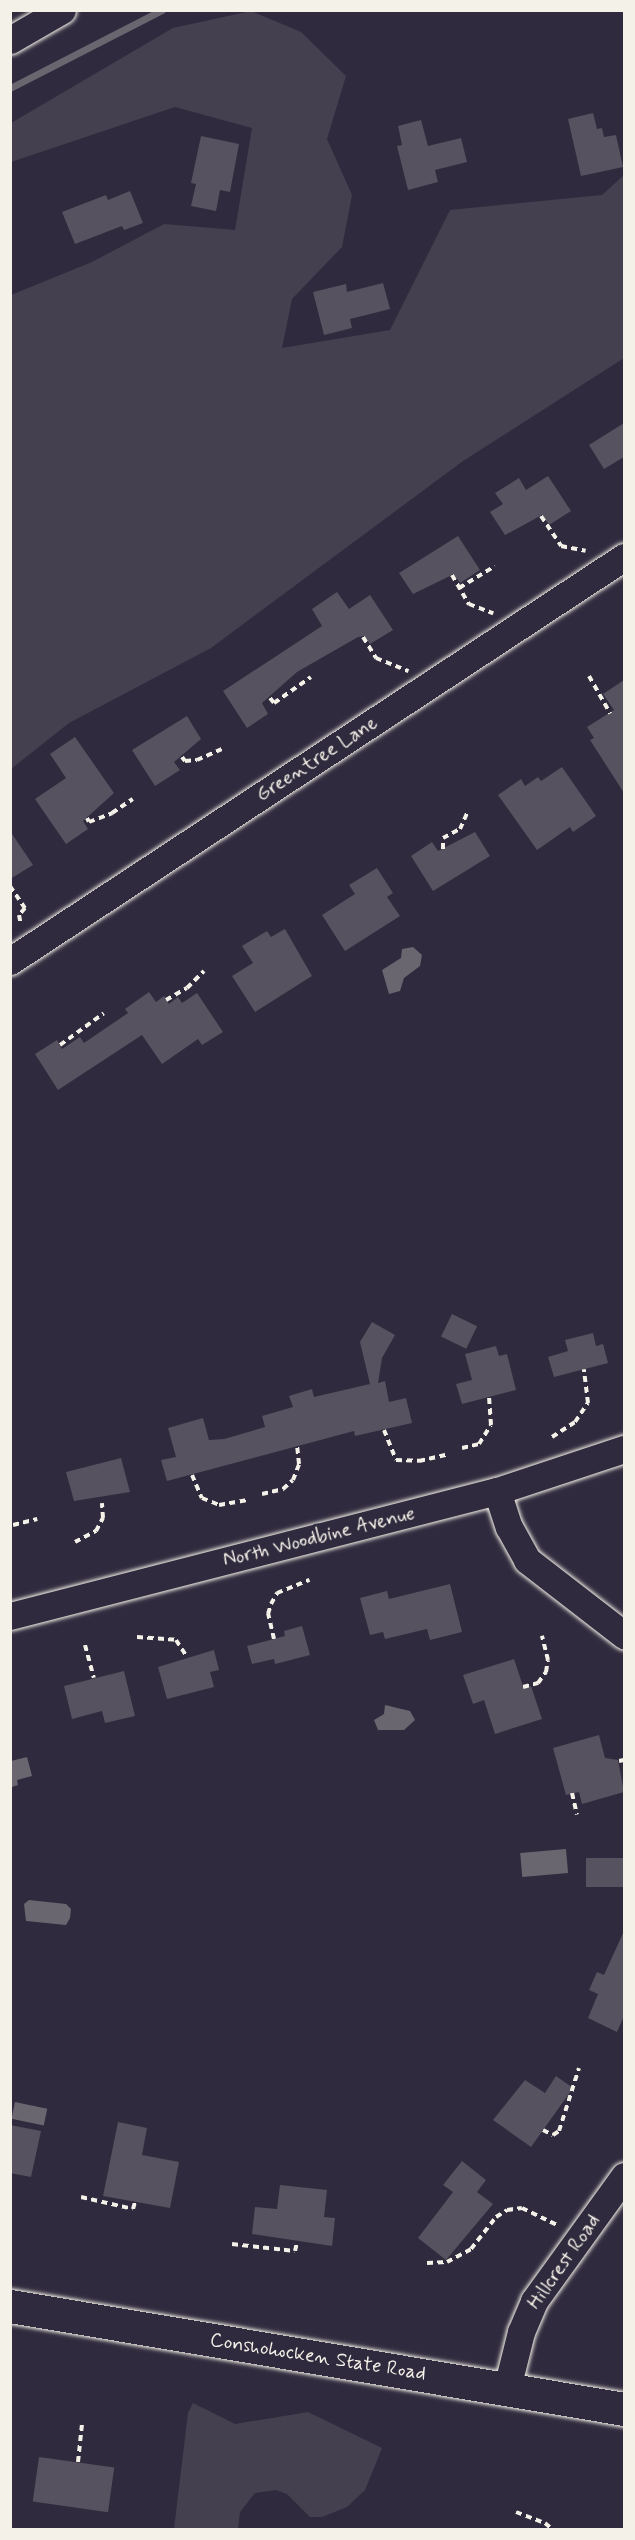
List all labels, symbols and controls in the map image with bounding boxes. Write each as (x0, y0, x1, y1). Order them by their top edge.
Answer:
street label: Greentree Lane (252, 711, 382, 807)
street label: North Woodbine Avenue (219, 1501, 419, 1573)
street label: Hillcrest Road (522, 2210, 606, 2314)
street label: Conshohocken State Road (208, 2328, 428, 2386)

